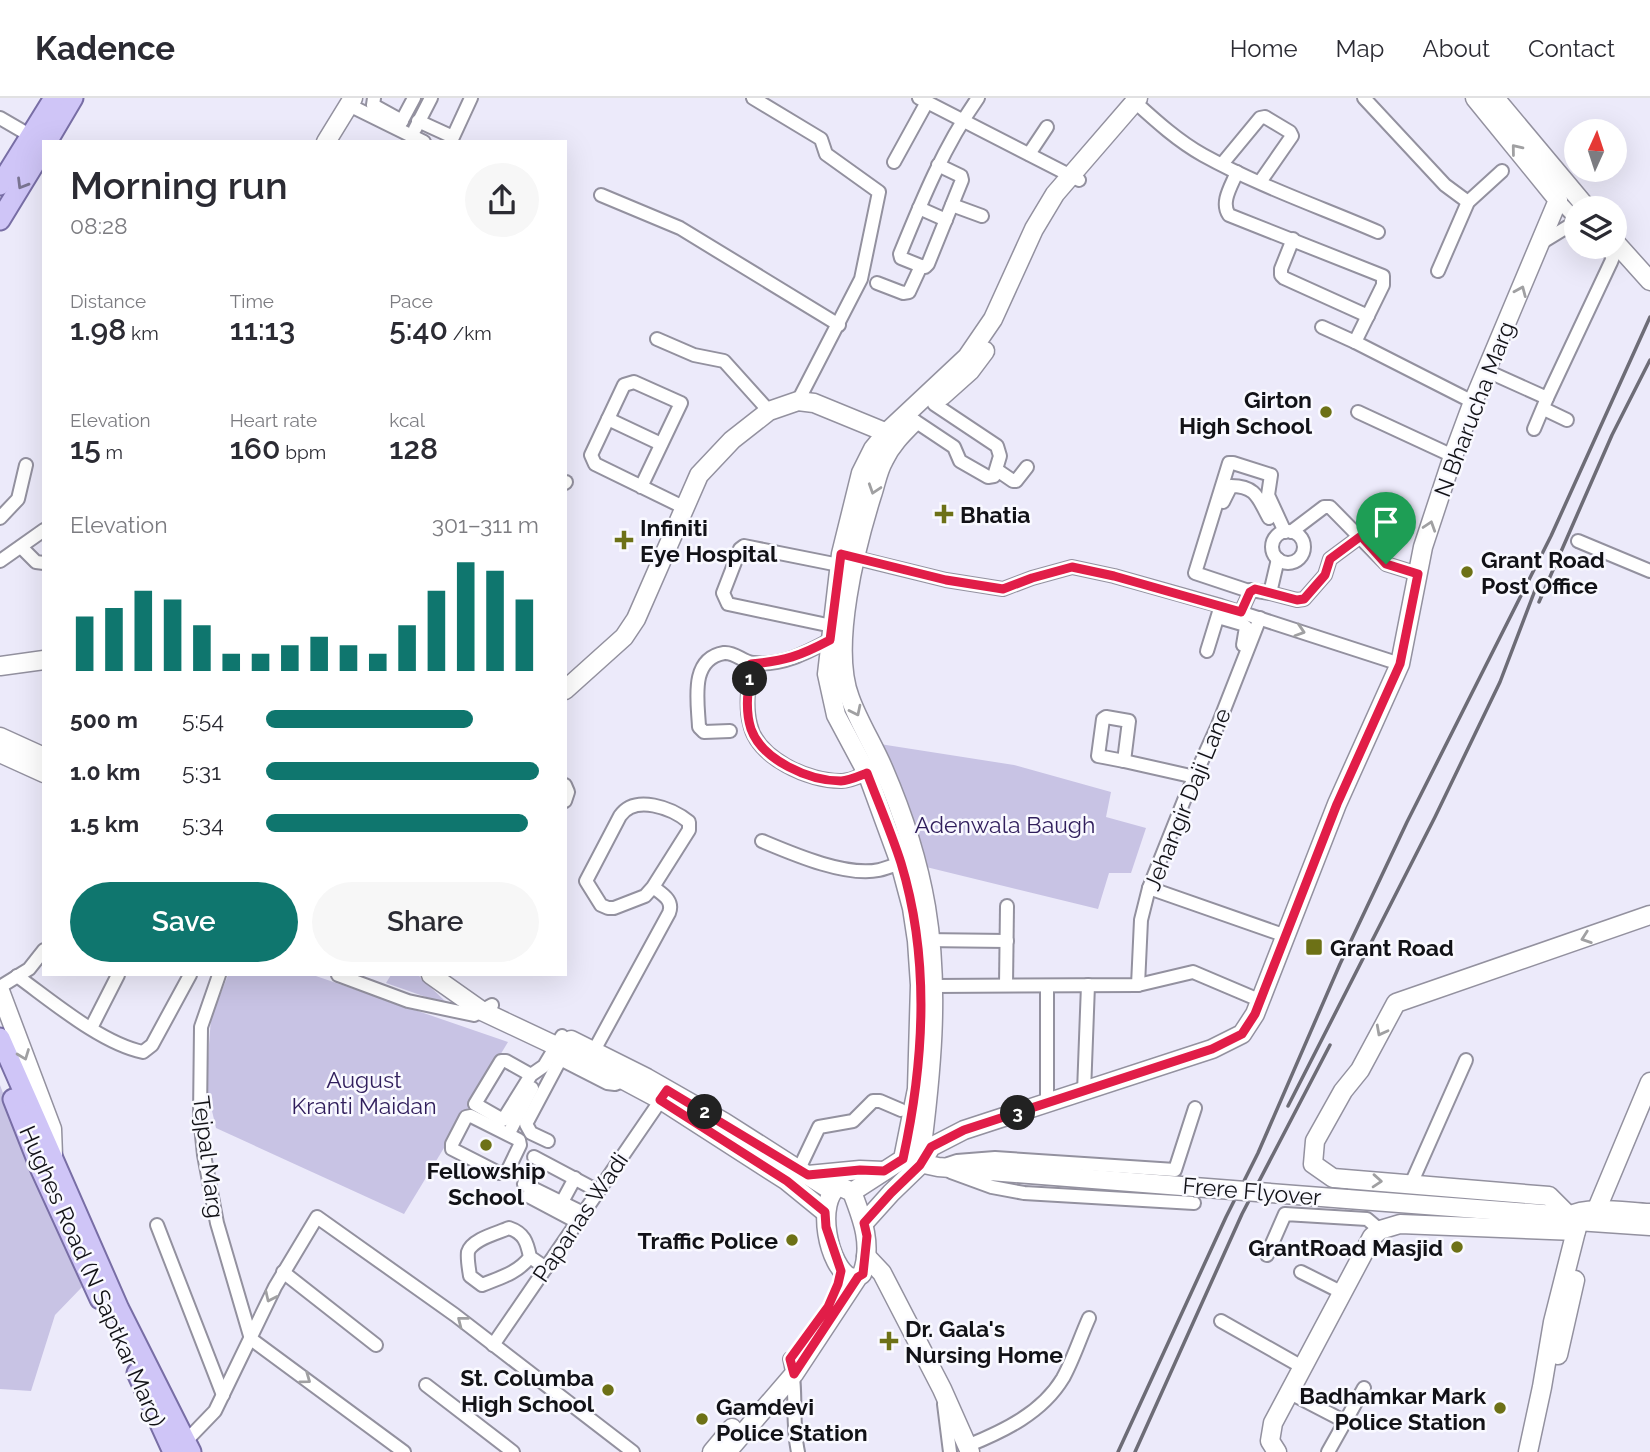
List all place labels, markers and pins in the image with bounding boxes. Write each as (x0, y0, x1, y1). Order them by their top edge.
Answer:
place label: Girton High School (1179, 386, 1313, 439)
marker: Girton High School (1318, 404, 1334, 420)
pin (1356, 492, 1416, 564)
place label: Bhatia (960, 501, 1031, 528)
marker: Bhatia (934, 504, 954, 524)
place label: Infiniti Eye Hospital (640, 514, 778, 567)
marker: Infiniti Eye Hospital (614, 530, 634, 550)
place label: Grant Road Post Office (1481, 546, 1605, 599)
marker: Grant Road Post Office (1459, 564, 1475, 580)
pin: 1 (732, 662, 768, 696)
place label: Grant Road (1330, 934, 1454, 961)
marker: Grant Road (1304, 937, 1324, 957)
pin: 2 (688, 1094, 722, 1130)
pin: 3 (1000, 1096, 1036, 1130)
marker: Fellowship School (478, 1137, 494, 1153)
place label: Fellowship School (426, 1157, 546, 1210)
place label: Traffic Police (638, 1227, 778, 1254)
marker: Traffic Police (784, 1232, 800, 1248)
place label: GrantRoad Masjid (1248, 1234, 1443, 1261)
marker: GrantRoad Masjid (1449, 1239, 1465, 1255)
place label: Dr. Gala's Nursing Home (905, 1315, 1063, 1368)
marker: Dr. Gala's Nursing Home (879, 1331, 899, 1351)
place label: St. Columba High School (460, 1364, 595, 1417)
marker: St. Columba High School (600, 1382, 616, 1398)
place label: Badhamkar Mark Police Station (1299, 1382, 1486, 1435)
place label: Gamdevi Police Station (716, 1393, 868, 1446)
marker: Badhamkar Mark Police Station (1492, 1400, 1508, 1416)
marker: Gamdevi Police Station (694, 1411, 710, 1427)

